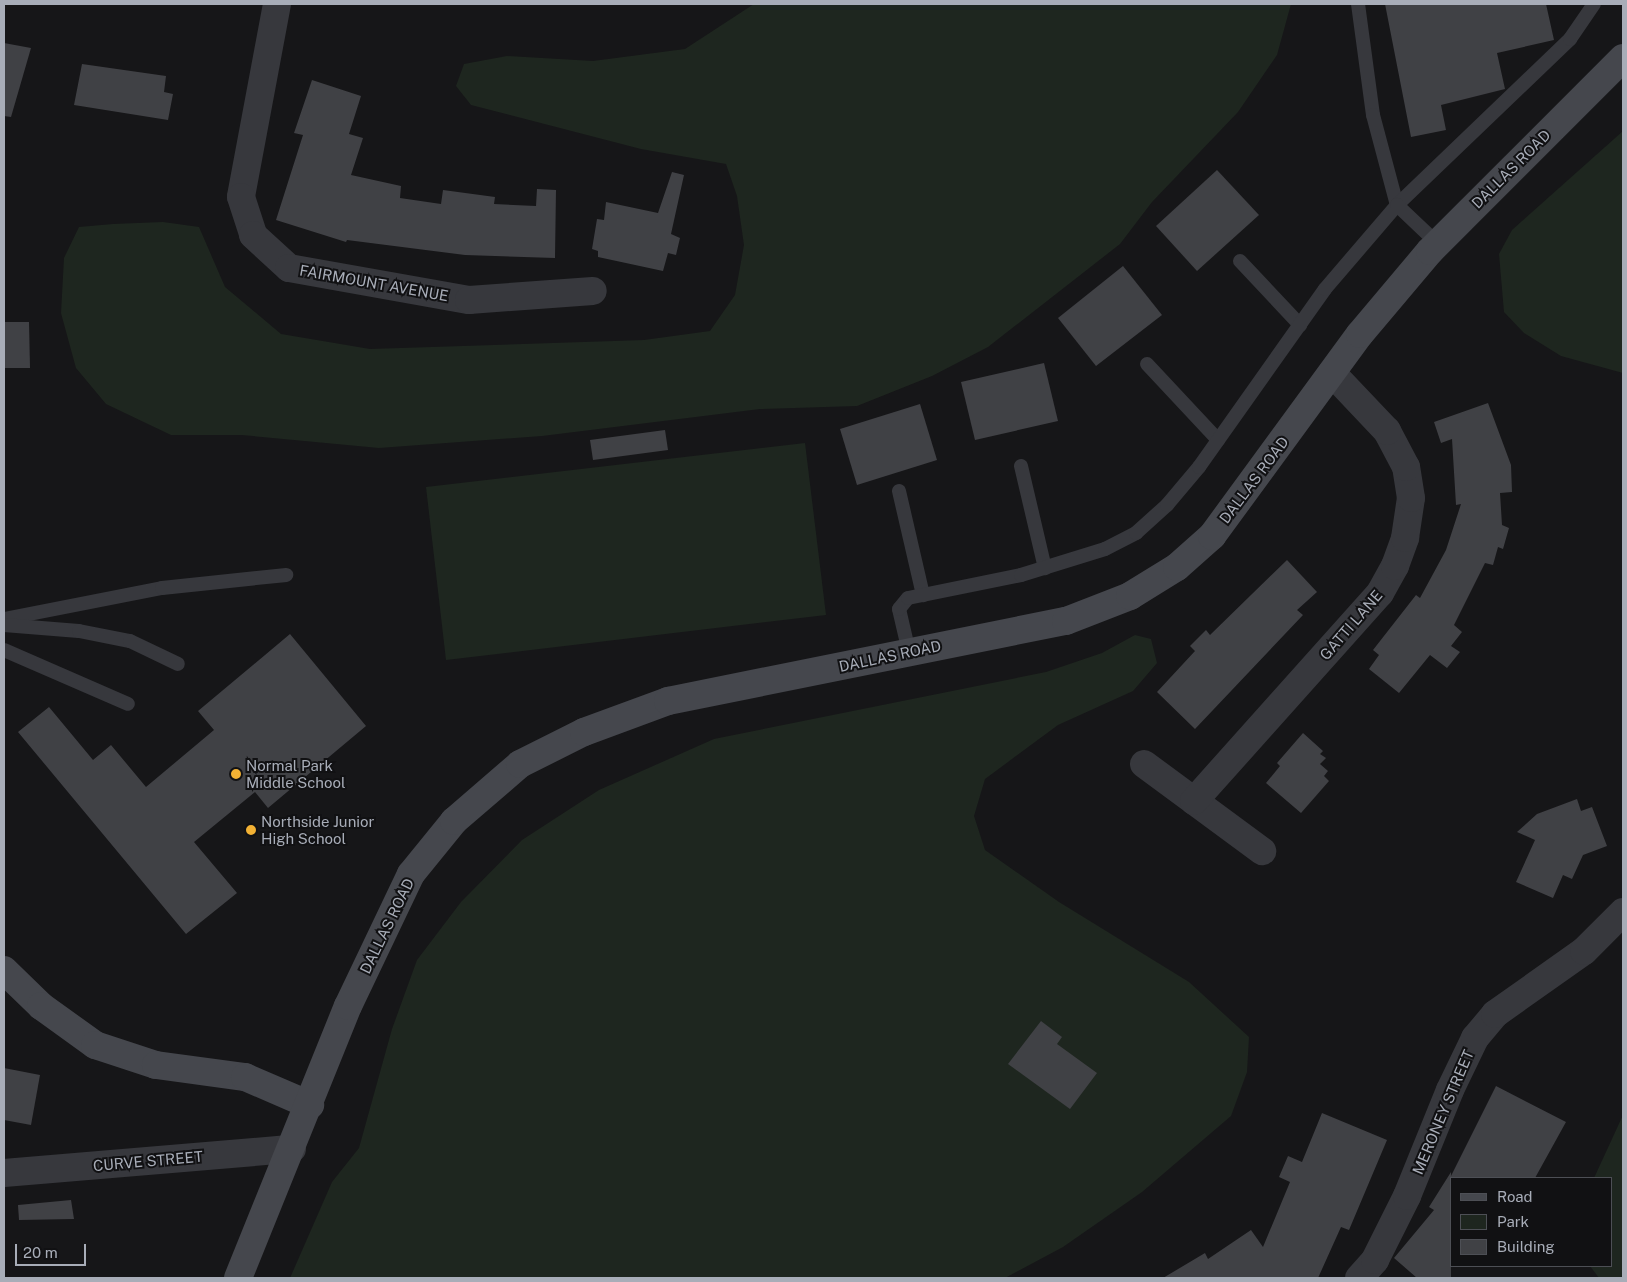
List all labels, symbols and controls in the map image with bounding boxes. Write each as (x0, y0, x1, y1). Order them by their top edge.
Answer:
street label: DALLAS ROAD (1468, 126, 1554, 212)
street label: FAIRMOUNT AVENUE (298, 261, 450, 305)
street label: DALLAS ROAD (1216, 433, 1292, 527)
street label: GATTI LANE (1316, 586, 1386, 664)
street label: DALLAS ROAD (837, 636, 943, 676)
place label: Normal Park Middle School (246, 756, 346, 791)
marker: Normal Park Middle School (230, 768, 242, 780)
place label: Northside Junior High School (261, 812, 374, 847)
marker: Northside Junior High School (245, 824, 257, 836)
street label: DALLAS ROAD (356, 875, 418, 977)
street label: MERONEY STREET (1409, 1047, 1477, 1177)
street label: CURVE STREET (92, 1147, 204, 1175)
legend (1450, 1177, 1612, 1267)
text: Road (1497, 1188, 1533, 1205)
text: Park (1497, 1213, 1529, 1230)
scale bar (18, 1234, 89, 1266)
text: Building (1497, 1238, 1555, 1255)
text: 20 m (23, 1244, 58, 1261)

